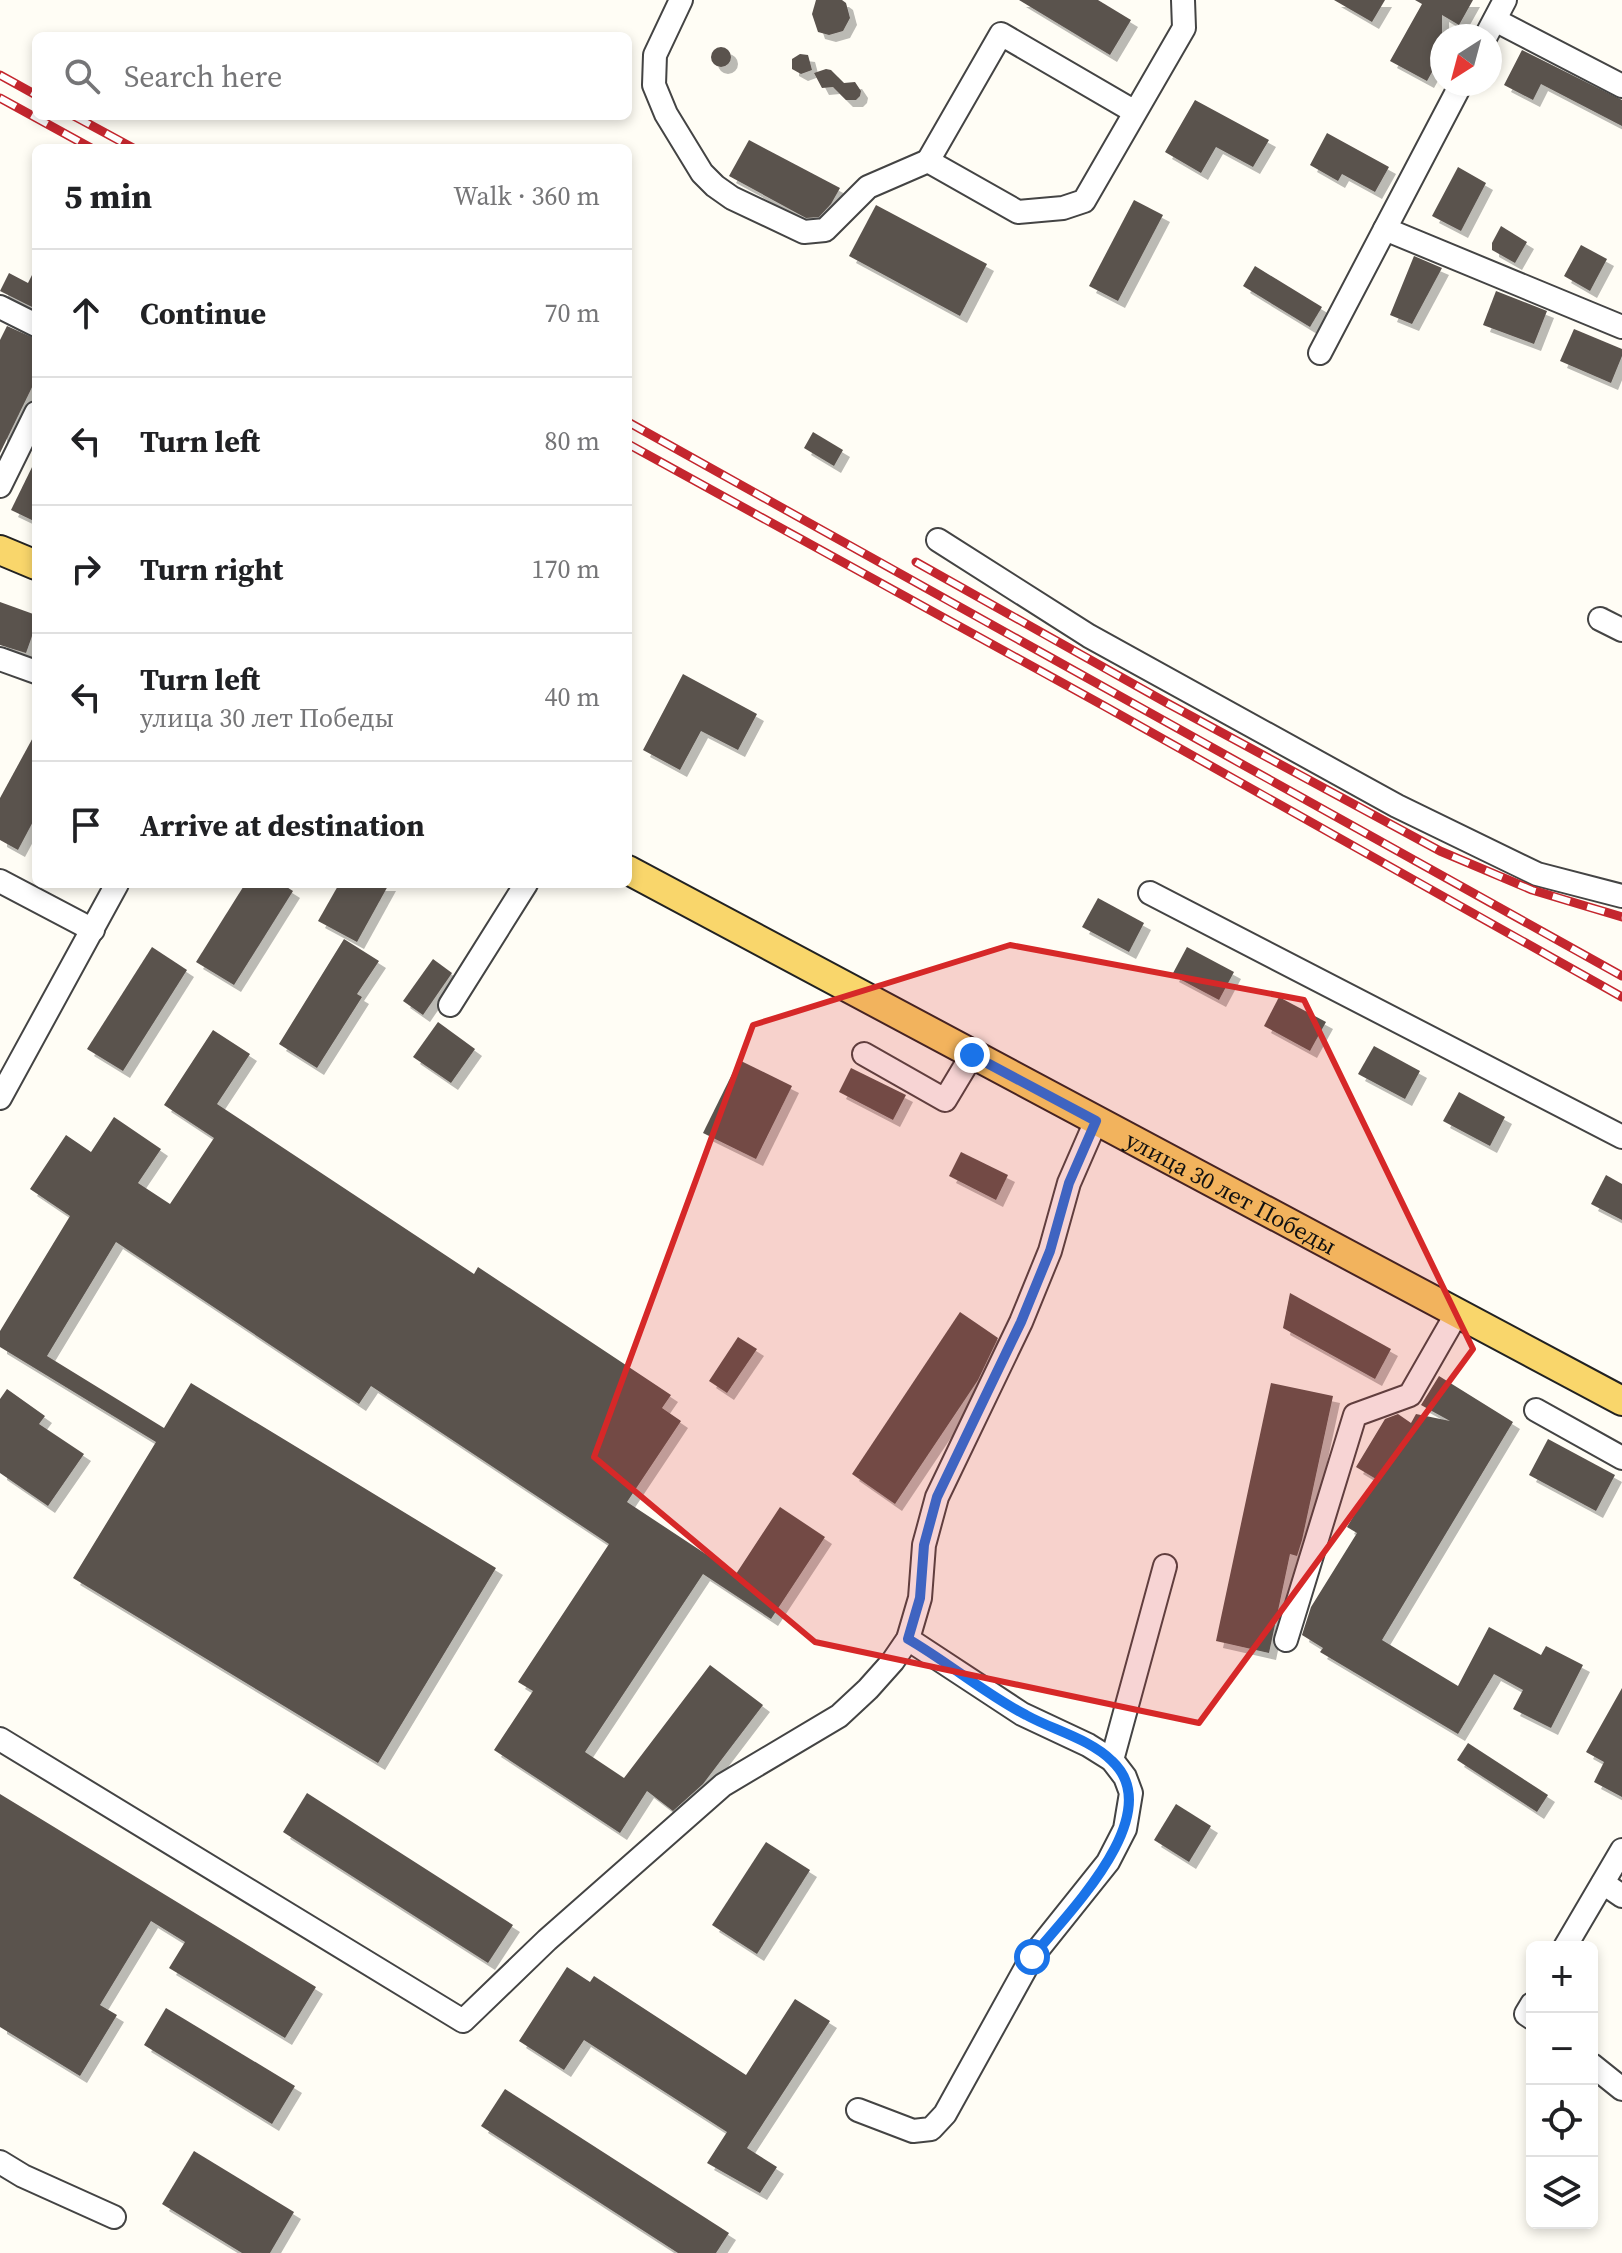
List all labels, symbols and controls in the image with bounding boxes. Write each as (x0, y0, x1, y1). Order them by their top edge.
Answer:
north arrow (1430, 24, 1502, 96)
search box (32, 32, 632, 120)
icon: search (60, 54, 104, 98)
text: Search here (124, 56, 282, 97)
text: 5 min (64, 173, 152, 219)
text: Walk · 360 m (453, 178, 600, 214)
icon: ahead (64, 291, 108, 335)
text: Continue (140, 293, 266, 334)
text: 70 m (545, 295, 600, 331)
icon: left (64, 419, 108, 463)
text: Turn left (140, 421, 260, 462)
text: 80 m (545, 423, 600, 459)
icon: right (64, 547, 108, 591)
text: Turn right (140, 549, 283, 590)
text: 170 m (532, 551, 600, 587)
text: Turn left (140, 659, 260, 700)
icon: left (64, 675, 108, 719)
text: 40 m (545, 679, 600, 715)
text: улица 30 лет Победы (140, 700, 394, 736)
icon: arrive (64, 803, 108, 847)
text: Arrive at destination (140, 805, 425, 846)
route end (954, 1037, 990, 1073)
street label: улица 30 лет Победы (1120, 1122, 1343, 1262)
route start (1014, 1939, 1050, 1975)
map controls (1526, 1941, 1598, 2229)
button: + (1526, 1941, 1598, 2013)
button: − (1526, 2013, 1598, 2085)
button: locate (1526, 2085, 1598, 2157)
button: layers (1526, 2157, 1598, 2229)

